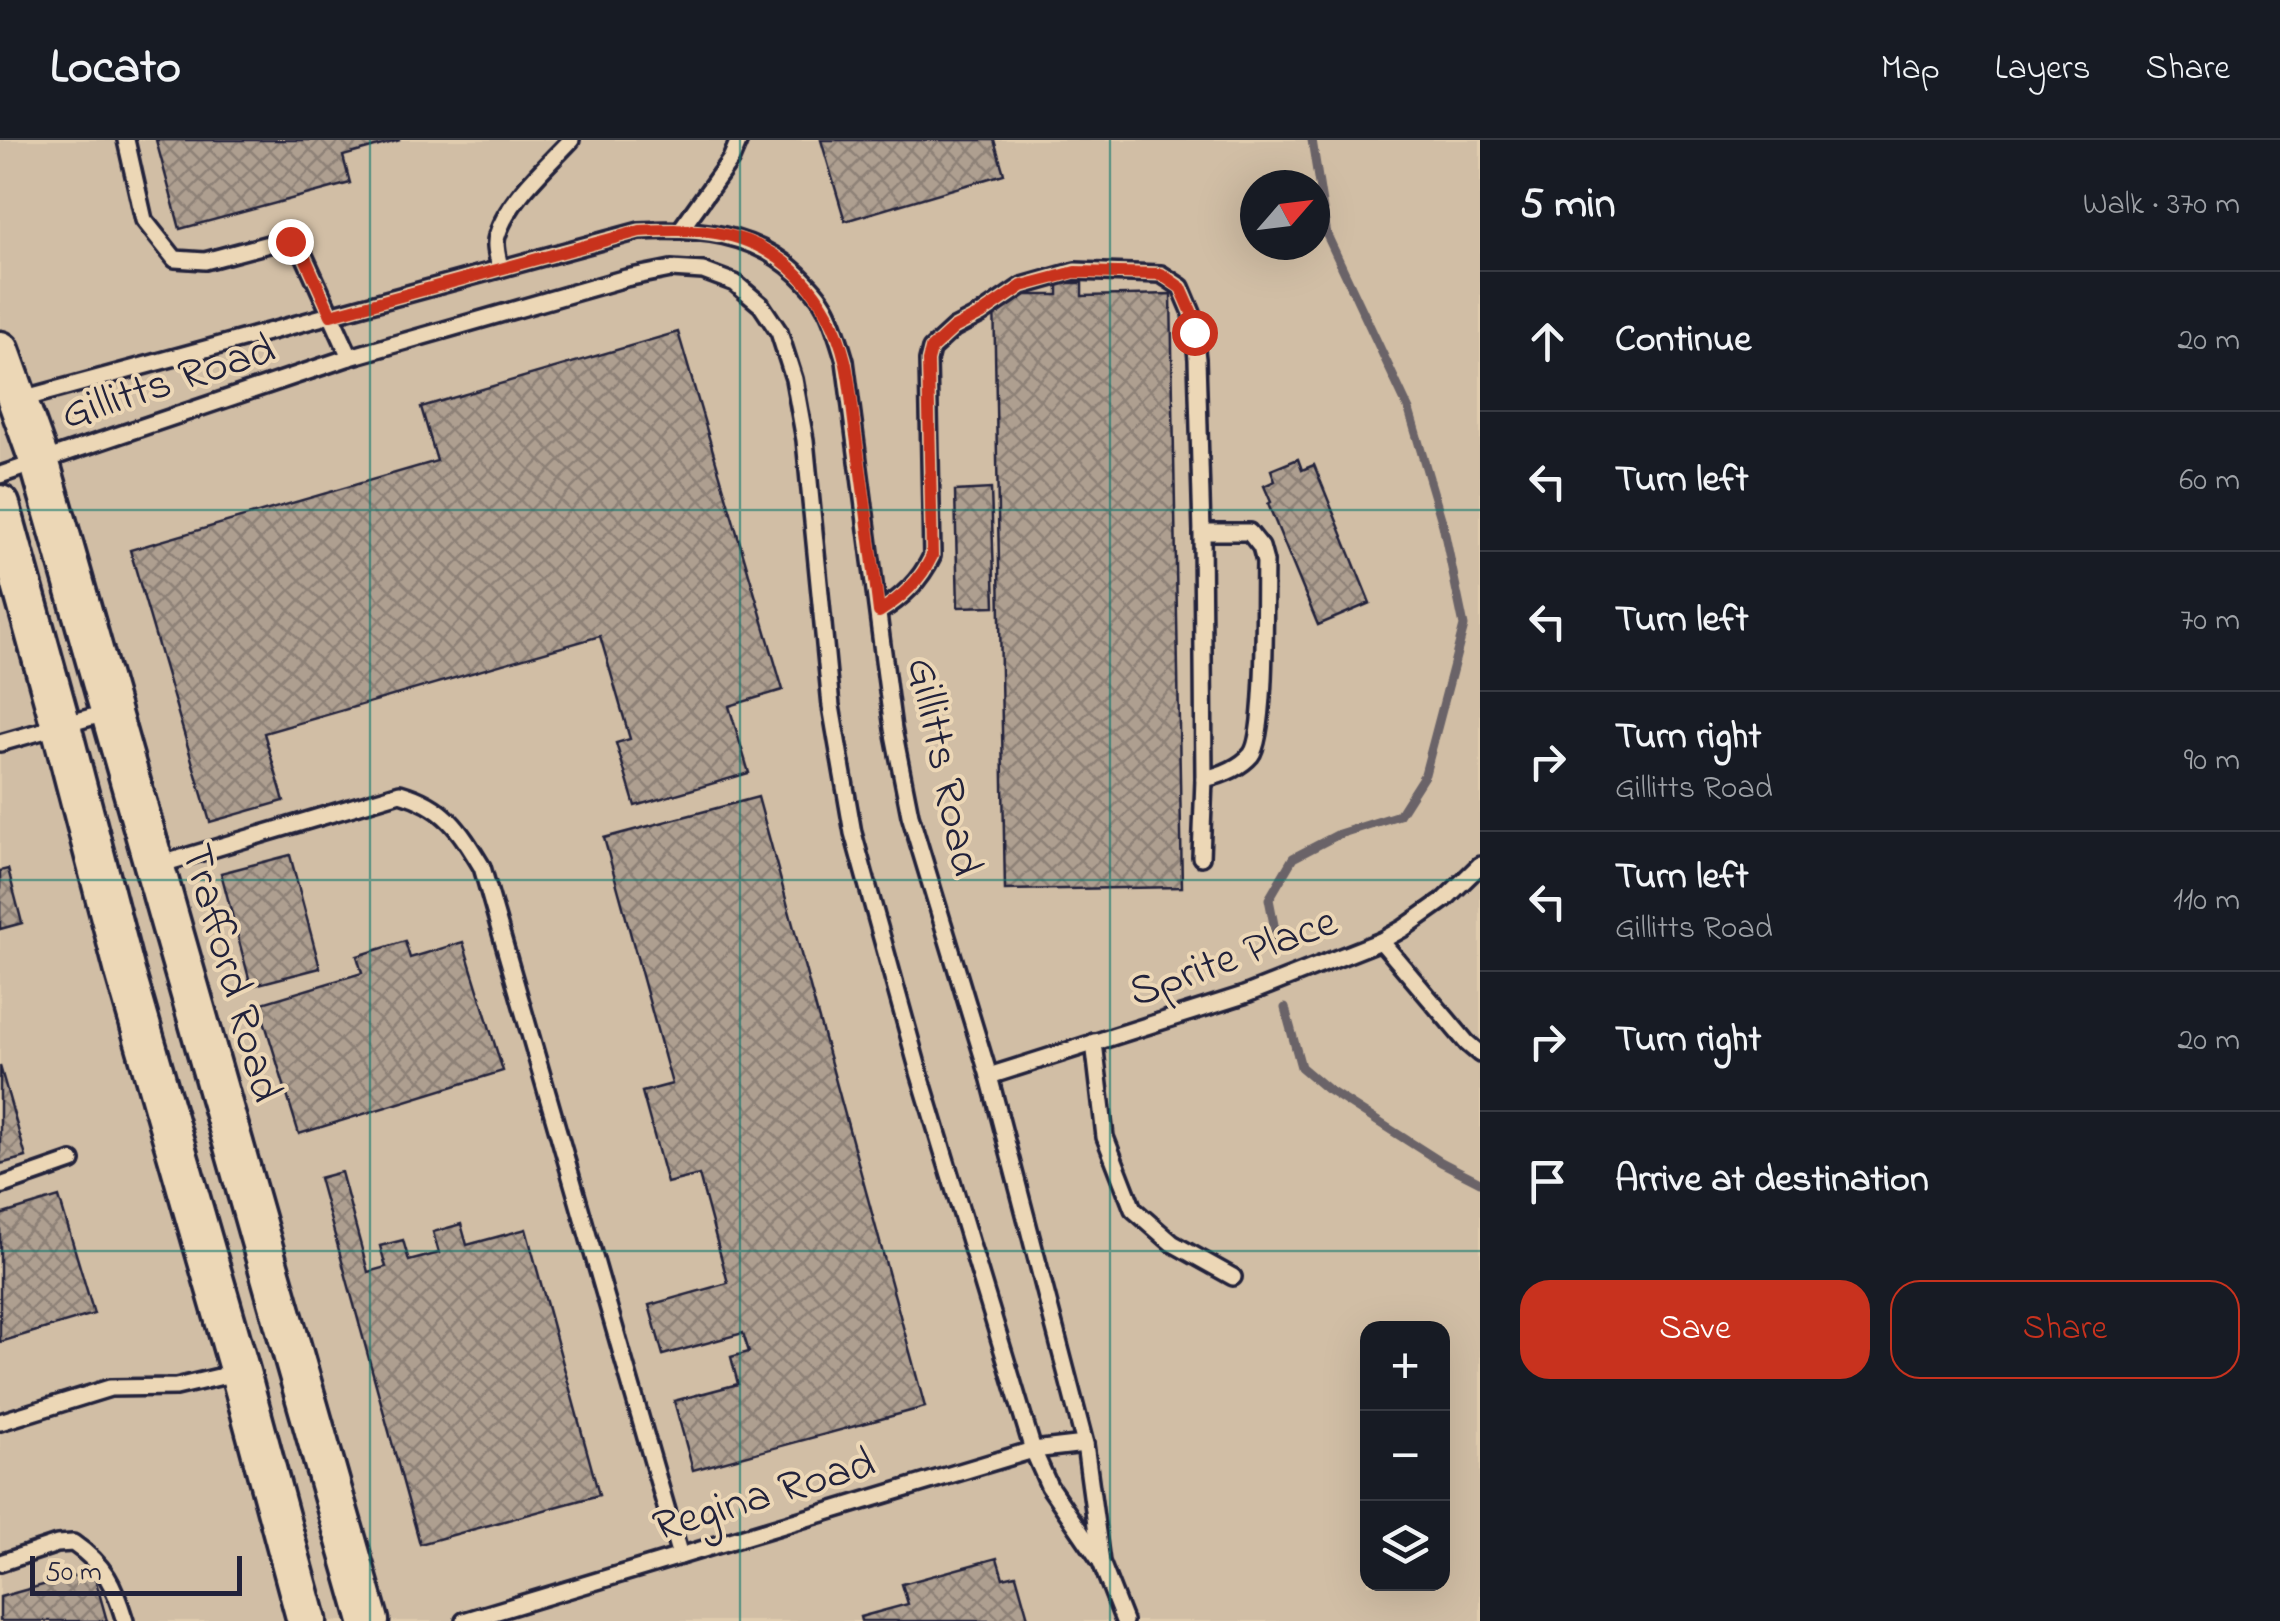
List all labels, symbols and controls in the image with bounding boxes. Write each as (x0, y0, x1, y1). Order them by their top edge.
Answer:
text: Locato (50, 34, 181, 104)
text: Map (1881, 44, 1940, 95)
text: Layers (1995, 44, 2090, 95)
text: Share (2145, 44, 2230, 95)
north arrow (1240, 170, 1330, 260)
text: 5 min (1520, 175, 1615, 236)
text: Walk · 370 m (2083, 182, 2240, 229)
route end (268, 219, 314, 265)
route start (1172, 310, 1218, 356)
text: Continue (1615, 313, 1751, 369)
icon: ahead (1520, 314, 1575, 369)
street label: Gillitts Road (53, 318, 284, 449)
text: 20 m (2177, 318, 2240, 365)
text: Turn left (1615, 453, 1748, 509)
icon: left (1520, 454, 1575, 509)
text: 60 m (2179, 458, 2240, 505)
text: Turn left (1615, 593, 1748, 649)
icon: left (1520, 594, 1575, 649)
text: 70 m (2180, 598, 2240, 645)
street label: Gillitts Road (887, 652, 997, 882)
text: Turn right (1615, 710, 1761, 766)
icon: right (1520, 734, 1575, 789)
text: 90 m (2184, 738, 2240, 785)
text: Gillitts Road (1615, 766, 1773, 813)
street label: Trafford Road (161, 837, 297, 1110)
text: Turn left (1615, 850, 1748, 906)
icon: left (1520, 874, 1575, 929)
text: 110 m (2173, 878, 2240, 925)
street label: Sprite Place (1120, 890, 1348, 1027)
text: Gillitts Road (1615, 906, 1773, 953)
text: Turn right (1615, 1013, 1761, 1069)
icon: right (1520, 1014, 1575, 1069)
text: 20 m (2177, 1018, 2240, 1065)
text: Arrive at destination (1615, 1153, 1929, 1209)
icon: arrive (1520, 1154, 1575, 1209)
button: Save (1520, 1280, 1870, 1379)
button: Share (1890, 1280, 2240, 1379)
map controls (1360, 1321, 1450, 1591)
button: + (1360, 1321, 1450, 1411)
button: − (1360, 1411, 1450, 1501)
street label: Regina Road (645, 1432, 884, 1563)
button: layers (1360, 1501, 1450, 1591)
scale bar (30, 1551, 242, 1596)
text: 50 m (45, 1553, 102, 1594)

